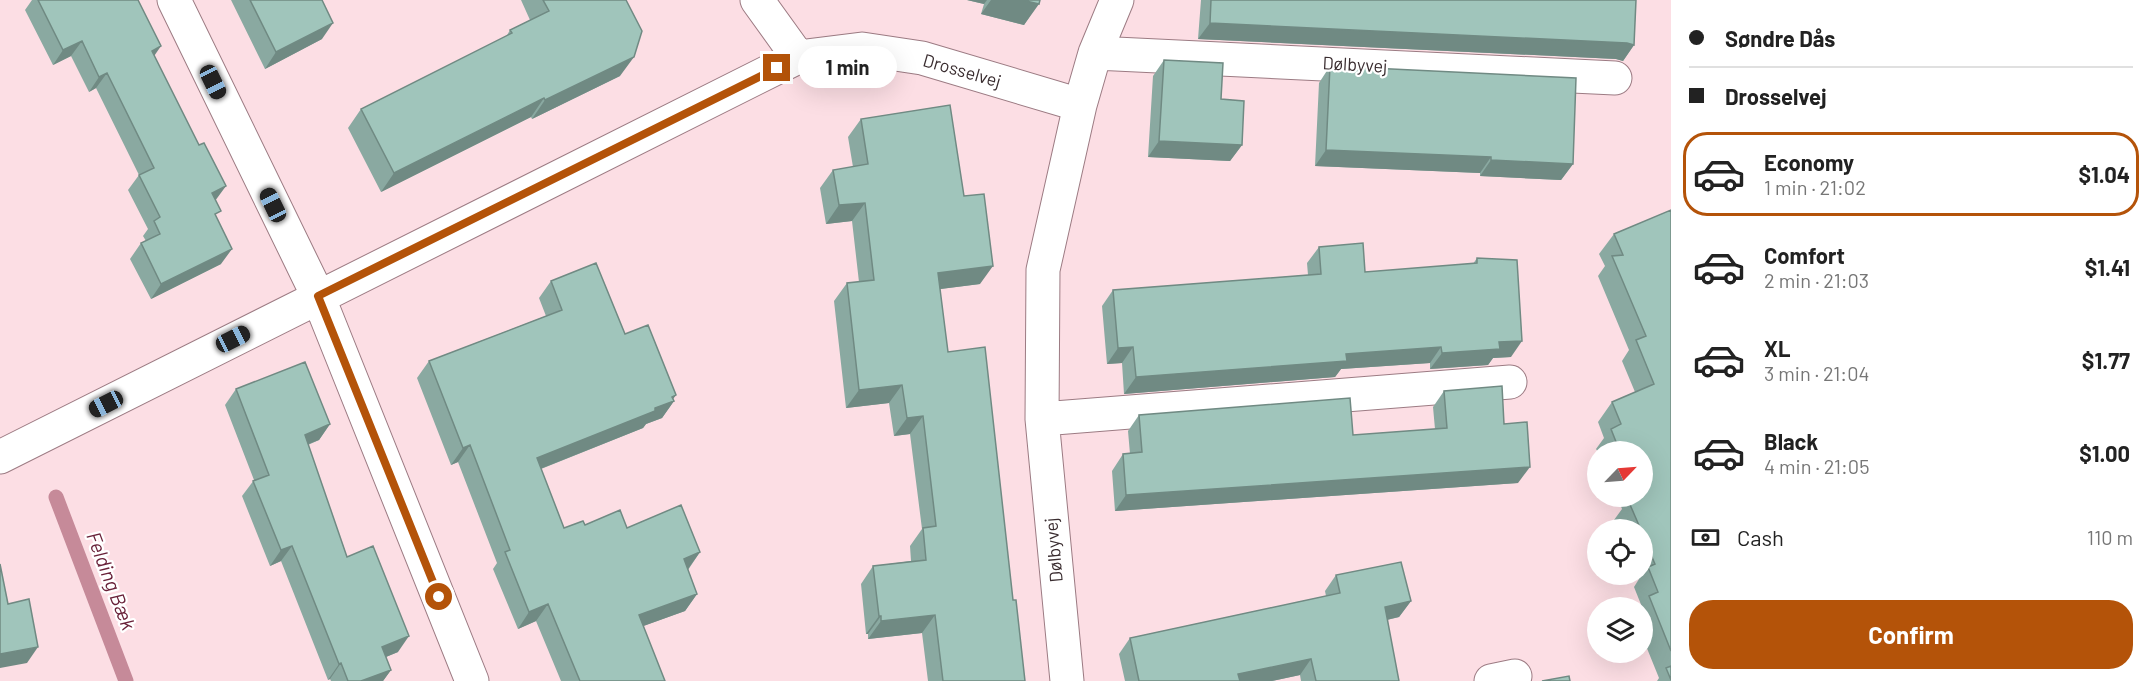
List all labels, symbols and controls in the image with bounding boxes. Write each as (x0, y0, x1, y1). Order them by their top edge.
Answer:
text: Søndre Dås (1725, 25, 1835, 51)
callout: 1 min (798, 47, 897, 89)
street label: Drosselvej (921, 48, 1004, 92)
street label: Dølbyvej (1322, 51, 1388, 77)
route end (763, 54, 790, 81)
text: 1 min (826, 55, 869, 79)
car (197, 62, 229, 102)
text: Drosselvej (1725, 83, 1827, 109)
icon: car (1692, 147, 1746, 201)
text: Economy (1764, 149, 1854, 175)
text: $1.04 (2078, 161, 2130, 187)
text: 1 min · 21:02 (1764, 175, 1866, 199)
car (257, 185, 289, 225)
icon: car (1692, 240, 1746, 294)
text: Comfort (1764, 242, 1845, 268)
text: $1.41 (2085, 254, 2130, 280)
text: 2 min · 21:03 (1764, 268, 1869, 292)
car (213, 323, 253, 355)
icon: car (1692, 333, 1746, 387)
text: XL (1764, 335, 1790, 361)
text: $1.77 (2082, 347, 2130, 373)
text: 3 min · 21:04 (1764, 361, 1869, 385)
car (86, 388, 126, 420)
icon: car (1692, 426, 1746, 480)
text: Black (1764, 428, 1818, 454)
text: $1.00 (2079, 440, 2130, 466)
north arrow (1587, 441, 1653, 507)
map controls (1587, 441, 1653, 663)
text: 4 min · 21:05 (1764, 454, 1869, 478)
street label: Dølbyvej (1039, 517, 1067, 583)
button: locate (1587, 519, 1653, 585)
icon: cash (1689, 521, 1722, 554)
text: Cash (1737, 524, 1784, 550)
text: 110 m (2087, 525, 2133, 549)
water label: Felding Bæk (82, 528, 142, 633)
route start (425, 583, 452, 610)
button: layers (1587, 597, 1653, 663)
button: Confirm (1689, 600, 2133, 669)

